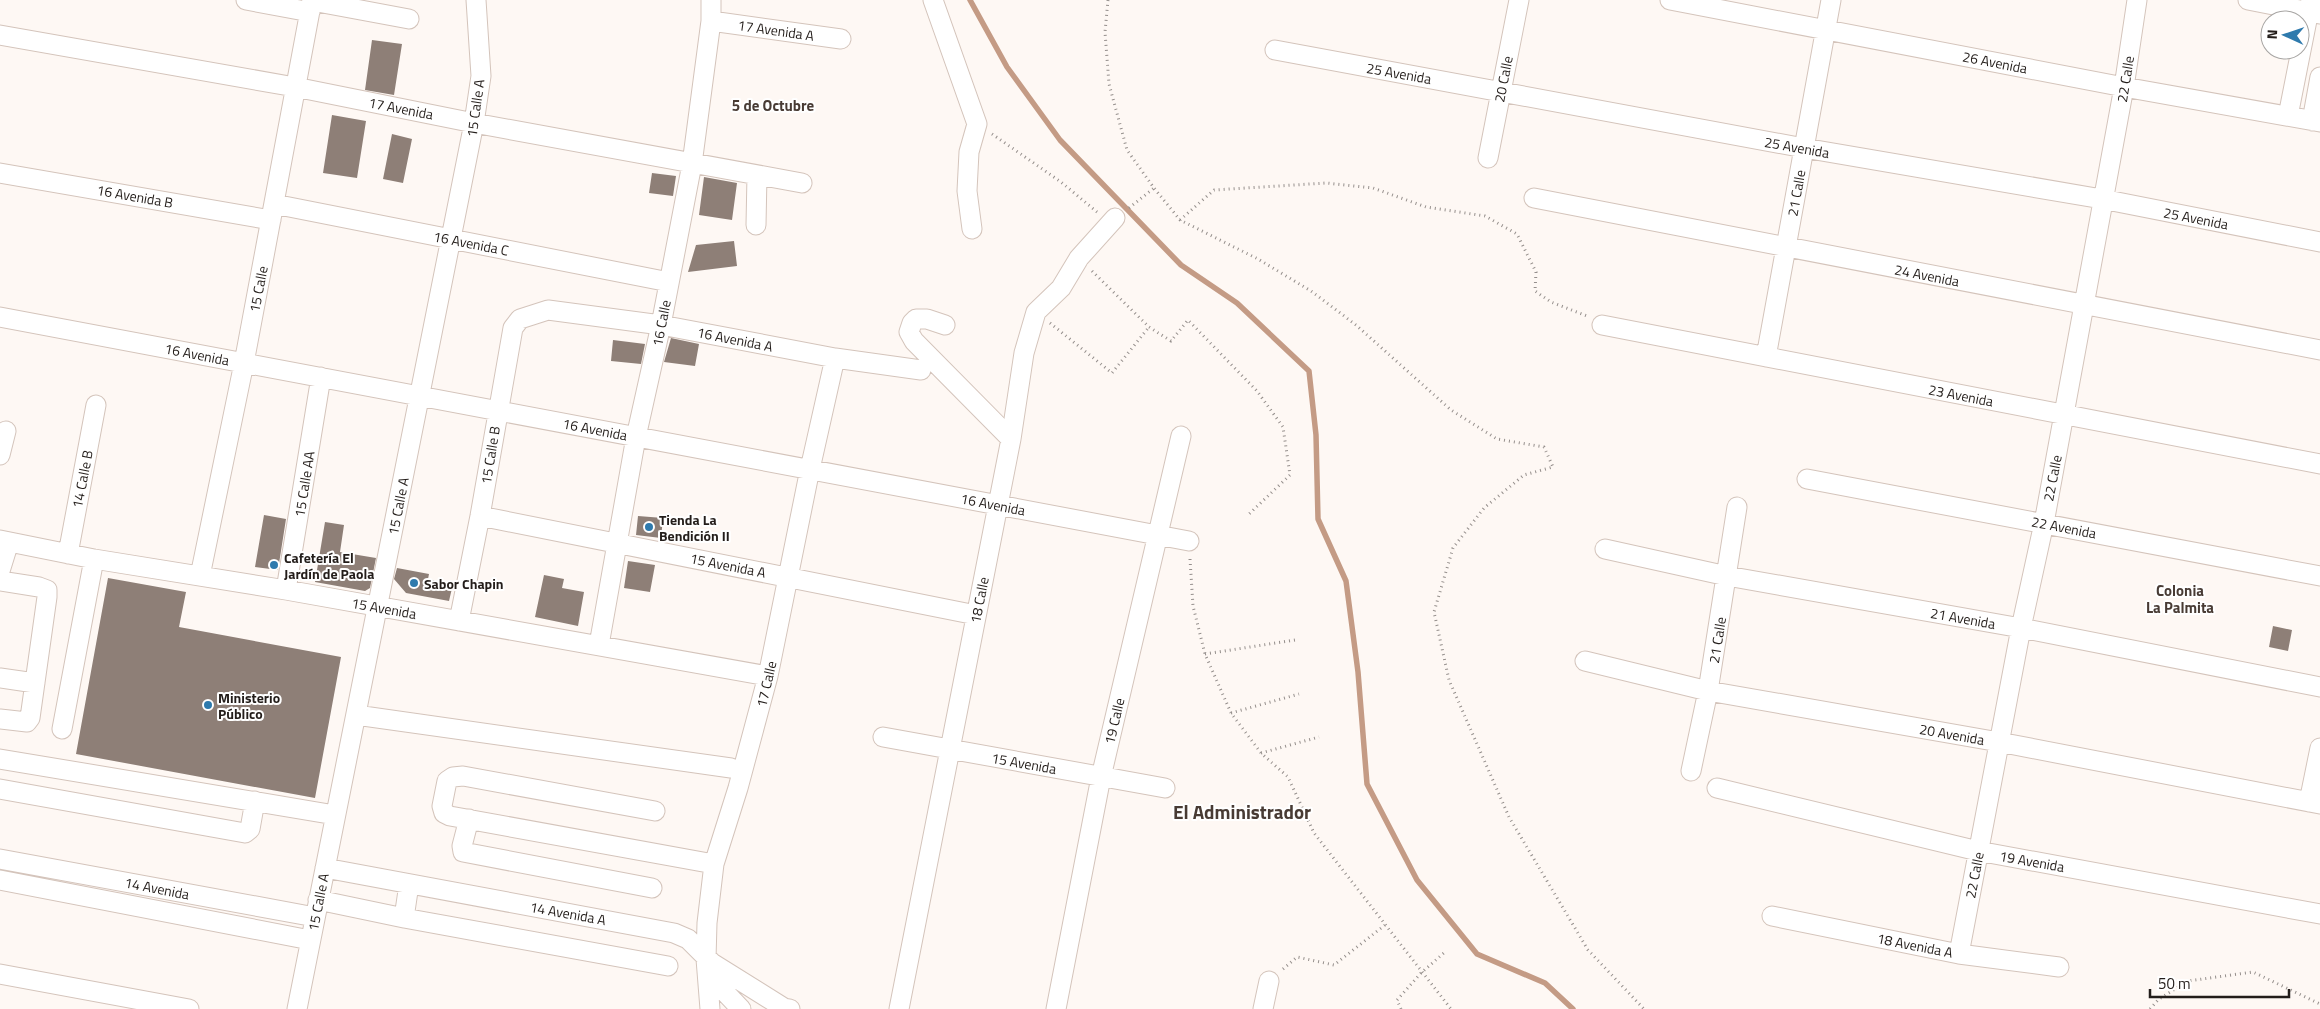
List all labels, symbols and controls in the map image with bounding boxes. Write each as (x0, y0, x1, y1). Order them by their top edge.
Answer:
north arrow (2260, 10, 2310, 60)
street label: 17 Avenida A (736, 14, 816, 46)
text: N (2261, 29, 2282, 40)
street label: 26 Avenida (1961, 45, 2029, 79)
street label: 20 Calle (1488, 54, 1518, 104)
street label: 22 Calle (2111, 54, 2139, 104)
street label: 25 Avenida (1365, 57, 1433, 89)
street label: 15 Calle A (461, 77, 490, 138)
street label: 17 Avenida (367, 91, 435, 125)
district label: 5 de Octubre (732, 94, 815, 117)
street label: 25 Avenida (1763, 131, 1831, 163)
street label: 21 Calle (1782, 168, 1810, 218)
street label: 16 Avenida B (95, 179, 175, 213)
street label: 25 Avenida (2162, 201, 2230, 235)
street label: 16 Avenida C (432, 225, 511, 261)
street label: 24 Avenida (1893, 258, 1961, 292)
street label: 15 Calle (243, 264, 273, 314)
street label: 16 Calle (646, 298, 676, 348)
street label: 16 Avenida A (695, 321, 775, 357)
street label: 16 Avenida (163, 337, 231, 371)
street label: 23 Avenida (1927, 378, 1995, 412)
street label: 16 Avenida (561, 412, 629, 446)
street label: 15 Calle B (475, 424, 505, 486)
street label: 14 Calle B (66, 448, 98, 510)
street label: 15 Calle AA (288, 449, 320, 519)
street label: 22 Calle (2037, 453, 2067, 503)
street label: 15 Calle A (382, 475, 414, 537)
street label: 16 Avenida (959, 487, 1027, 521)
place label: Tienda La Bendición II (659, 509, 730, 546)
street label: 22 Avenida (2030, 510, 2098, 544)
marker: Tienda La Bendición II (643, 521, 655, 533)
place label: Cafetería El Jardín de Paola (284, 547, 374, 584)
street label: 15 Avenida A (688, 547, 768, 583)
marker: Cafetería El Jardín de Paola (268, 559, 280, 571)
place label: Sabor Chapin (424, 573, 504, 594)
street label: 18 Calle (964, 575, 994, 625)
marker: Sabor Chapin (408, 577, 420, 589)
district label: Colonia La Palmita (2146, 579, 2214, 619)
street label: 15 Avenida (350, 592, 418, 624)
street label: 21 Avenida (1929, 602, 1997, 634)
street label: 21 Calle (1703, 615, 1731, 665)
street label: 17 Calle (750, 659, 782, 709)
place label: Ministerio Público (218, 687, 280, 724)
street label: 19 Calle (1098, 696, 1130, 746)
marker: Ministerio Público (202, 699, 214, 711)
street label: 20 Avenida (1918, 718, 1986, 750)
street label: 15 Avenida (990, 747, 1058, 779)
district label: El Administrador (1173, 797, 1311, 826)
street label: 19 Avenida (1998, 845, 2066, 877)
street label: 22 Calle (1959, 850, 1989, 900)
street label: 14 Avenida (123, 871, 191, 905)
street label: 15 Calle A (302, 871, 334, 933)
street label: 14 Avenida A (528, 896, 608, 930)
street label: 18 Avenida A (1875, 927, 1955, 963)
scale bar (2150, 966, 2289, 998)
text: 50 m (2158, 972, 2191, 995)

